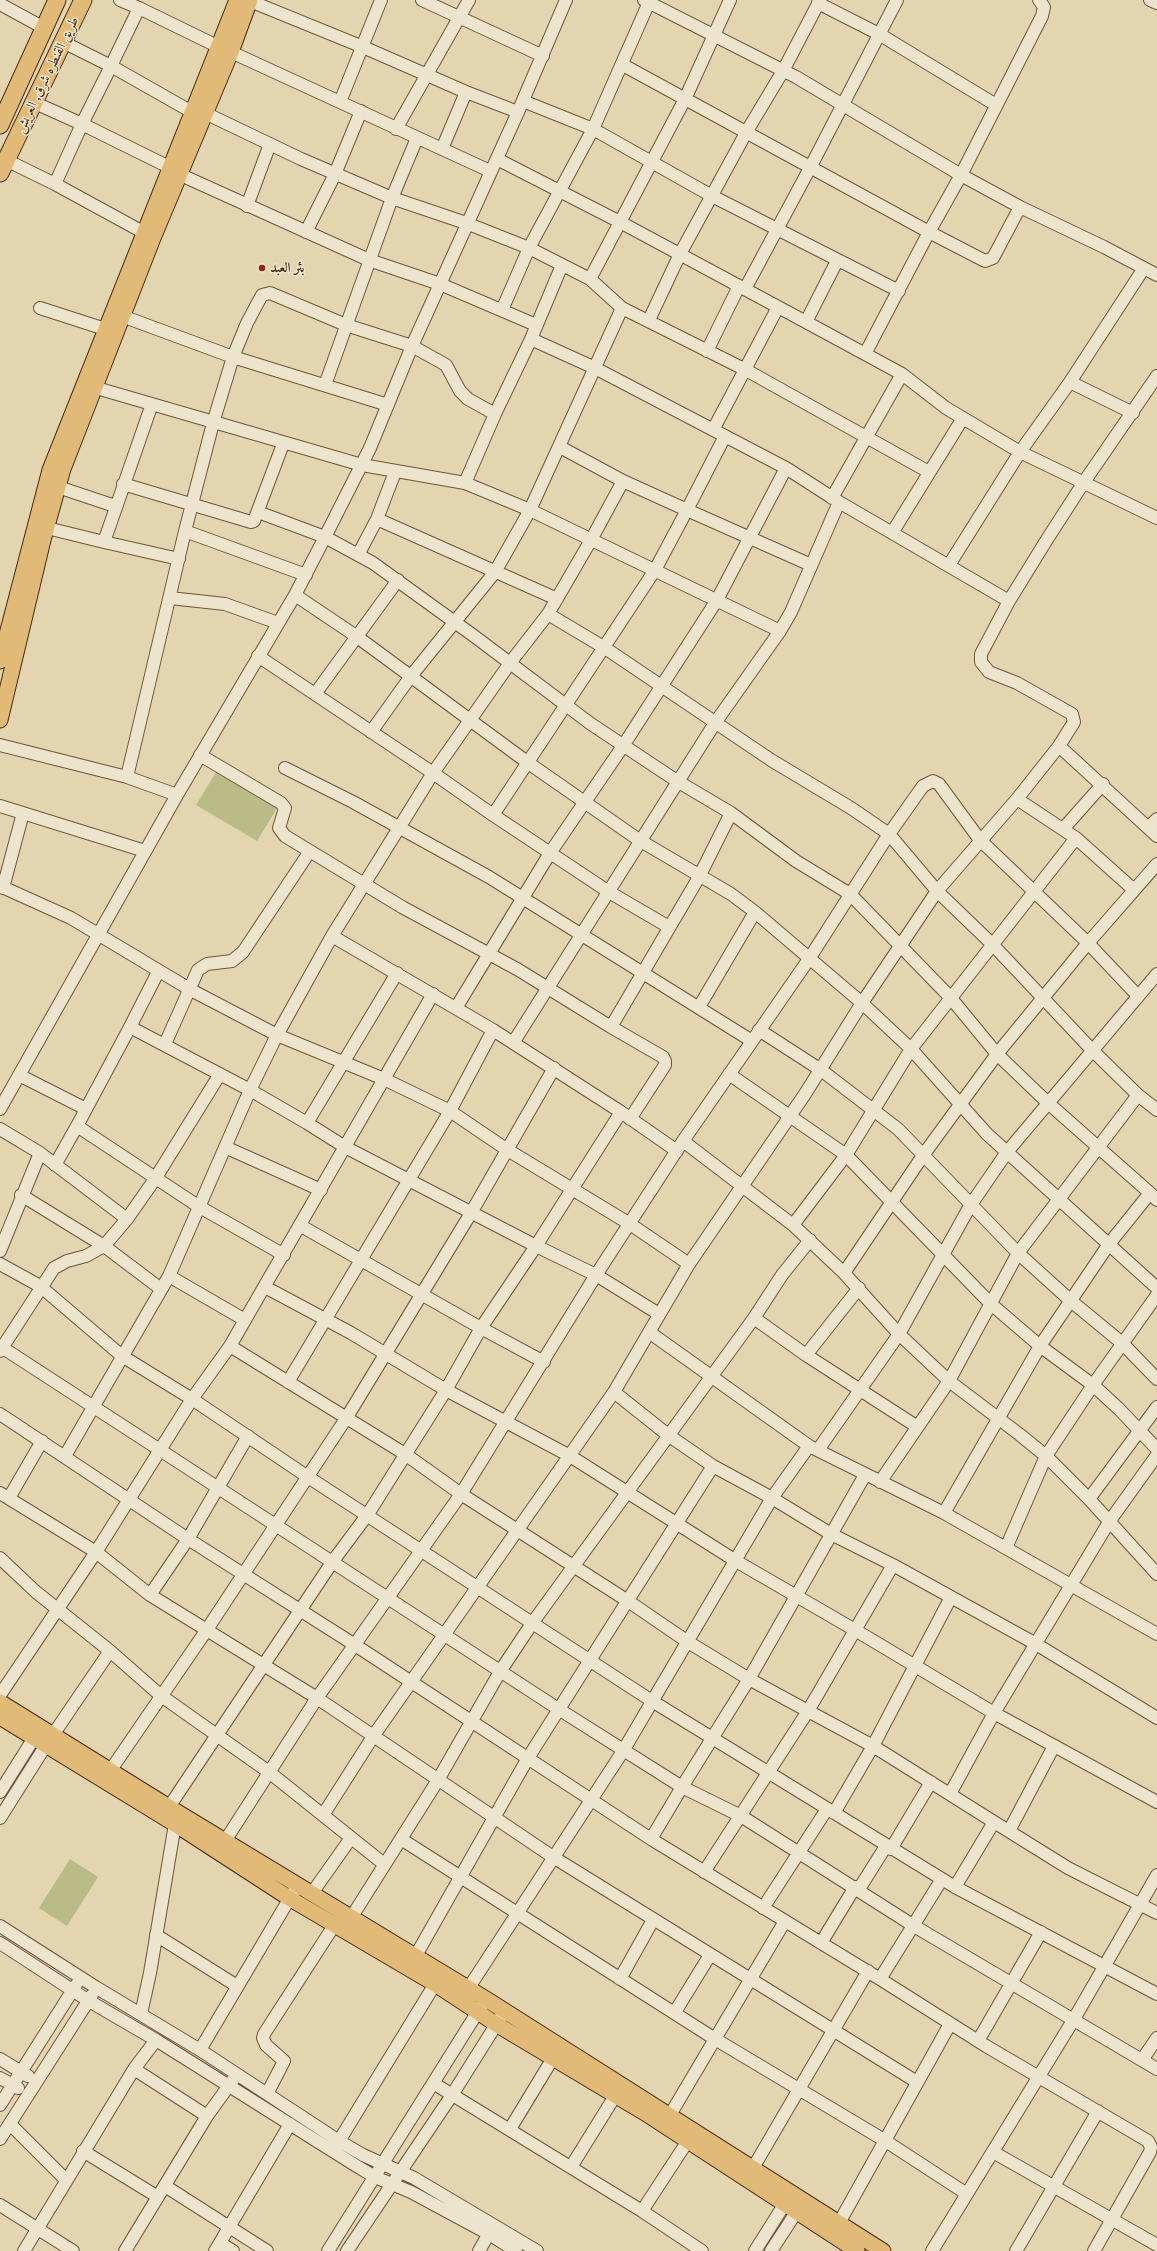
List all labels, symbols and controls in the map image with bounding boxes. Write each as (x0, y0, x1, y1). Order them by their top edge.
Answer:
street label: طريق القنطره شرق, العريش (11, 14, 83, 136)
place label: بئر العبد (270, 260, 304, 276)
marker: بئر العبد (257, 263, 267, 273)

